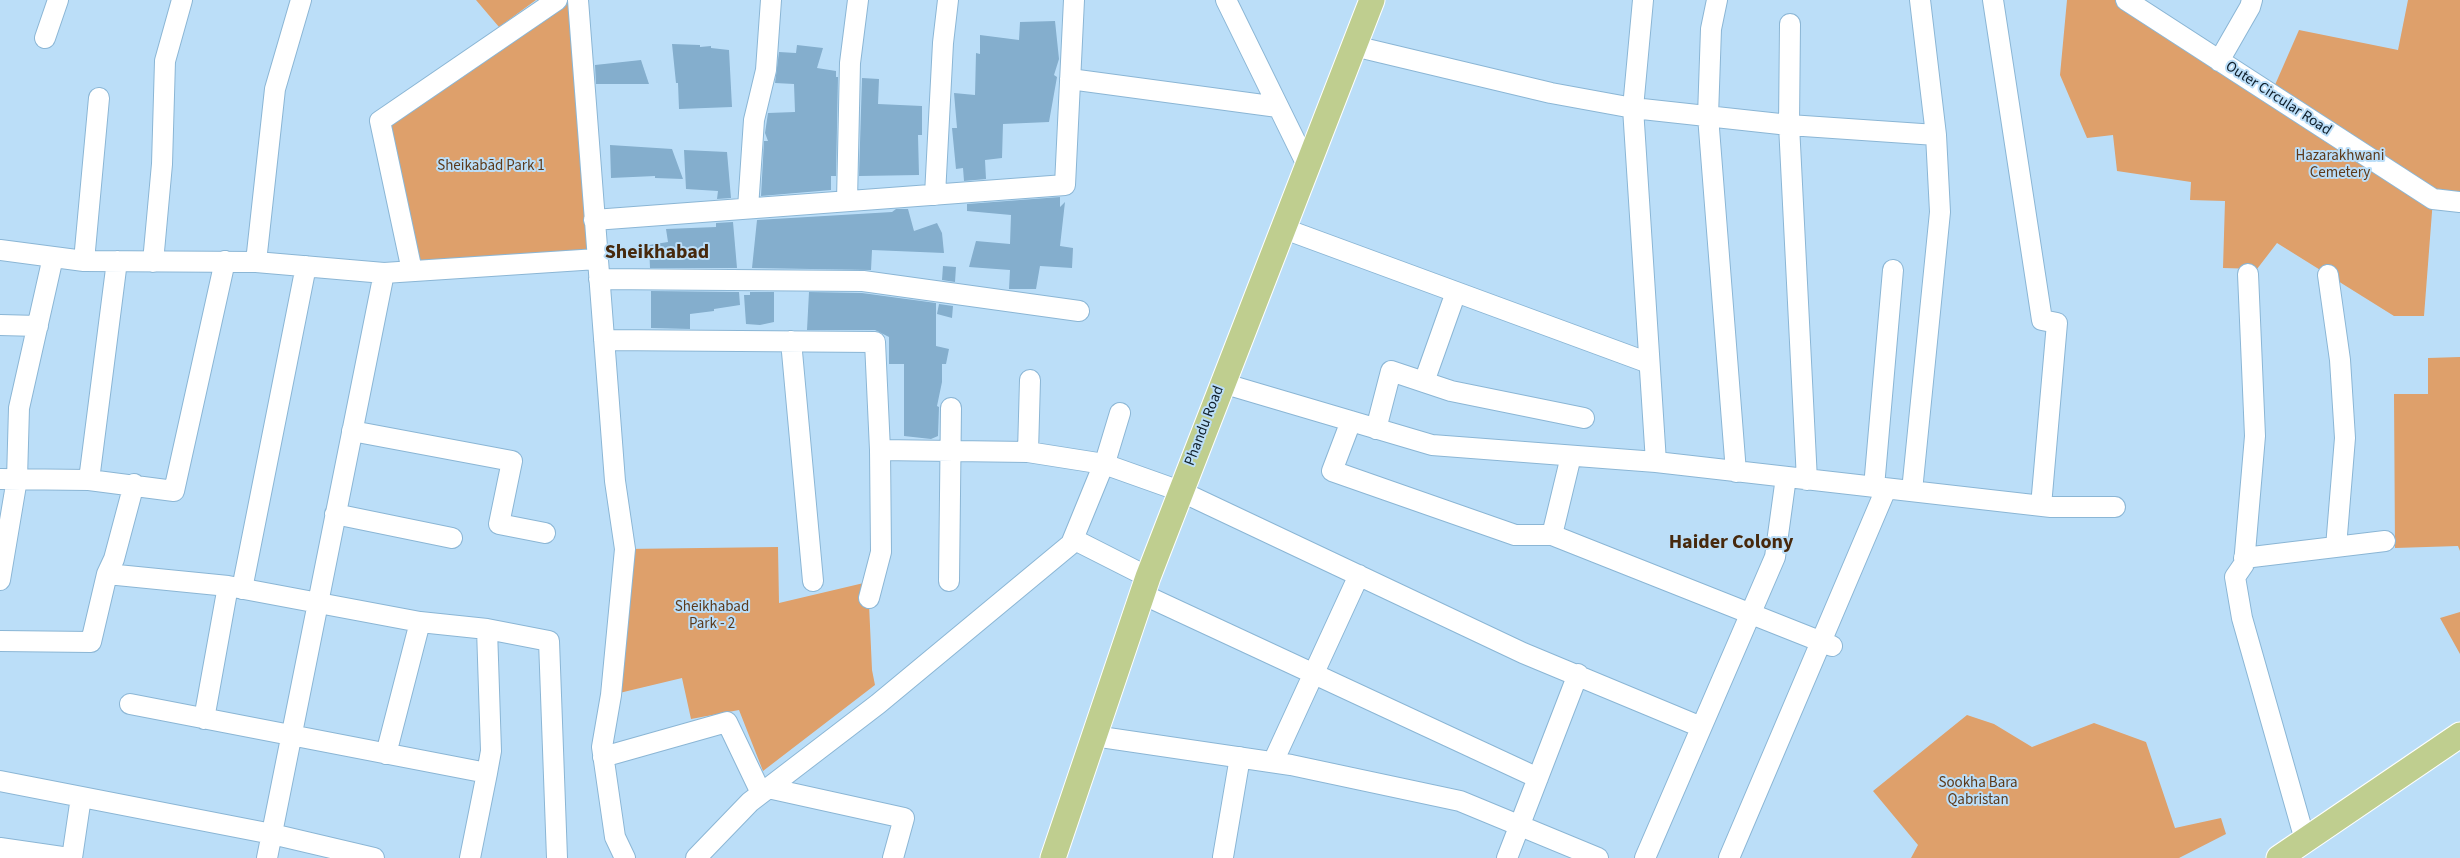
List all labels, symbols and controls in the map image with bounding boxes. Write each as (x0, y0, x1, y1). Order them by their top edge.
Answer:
street label: Outer Circular Road (2222, 58, 2334, 140)
park label: Hazarakhwani Cemetery (2295, 148, 2385, 183)
park label: Sheikabād Park 1 (437, 158, 545, 176)
district label: Sheikhabad (605, 242, 709, 266)
street label: Phandu Road (1182, 384, 1228, 468)
district label: Haider Colony (1669, 532, 1793, 556)
park label: Sheikhabad Park - 2 (675, 599, 749, 634)
park label: Sookha Bara Qabristan (1938, 775, 2018, 810)

